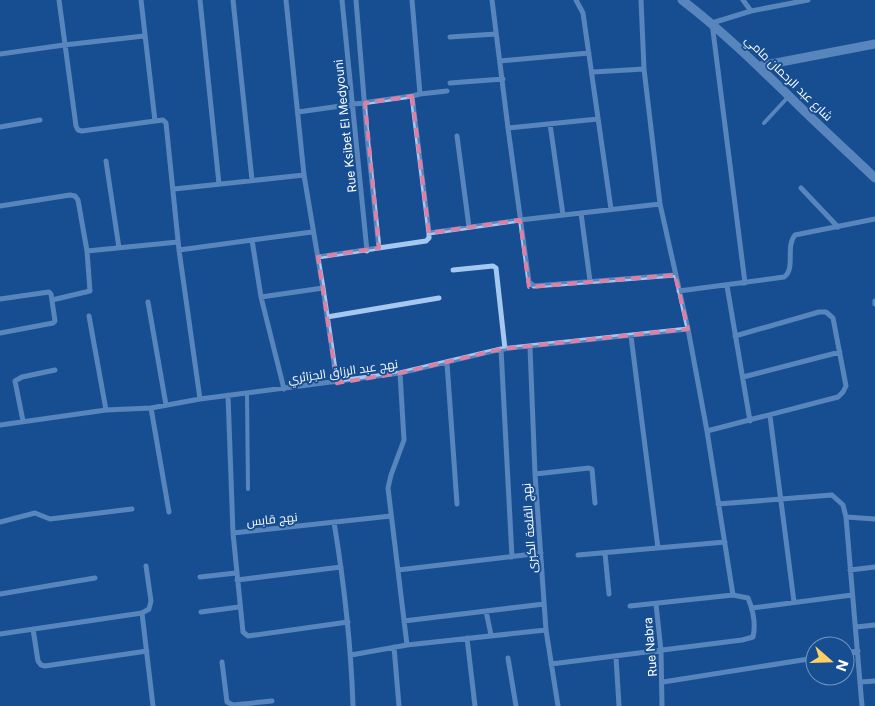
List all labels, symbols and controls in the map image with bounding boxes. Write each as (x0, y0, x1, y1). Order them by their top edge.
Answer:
street label: شارع عبد الرحمان مامي (740, 32, 836, 126)
street label: Rue Ksibet El Medyouni (331, 59, 359, 193)
street label: نهج عبد الرزاق الجزائري (287, 356, 399, 389)
street label: نهج القلعة الكبرى (518, 482, 541, 573)
street label: نهج قابس (246, 509, 298, 530)
street label: Rue Nabra (640, 617, 660, 677)
north arrow (805, 636, 855, 686)
text: N (833, 658, 852, 674)

